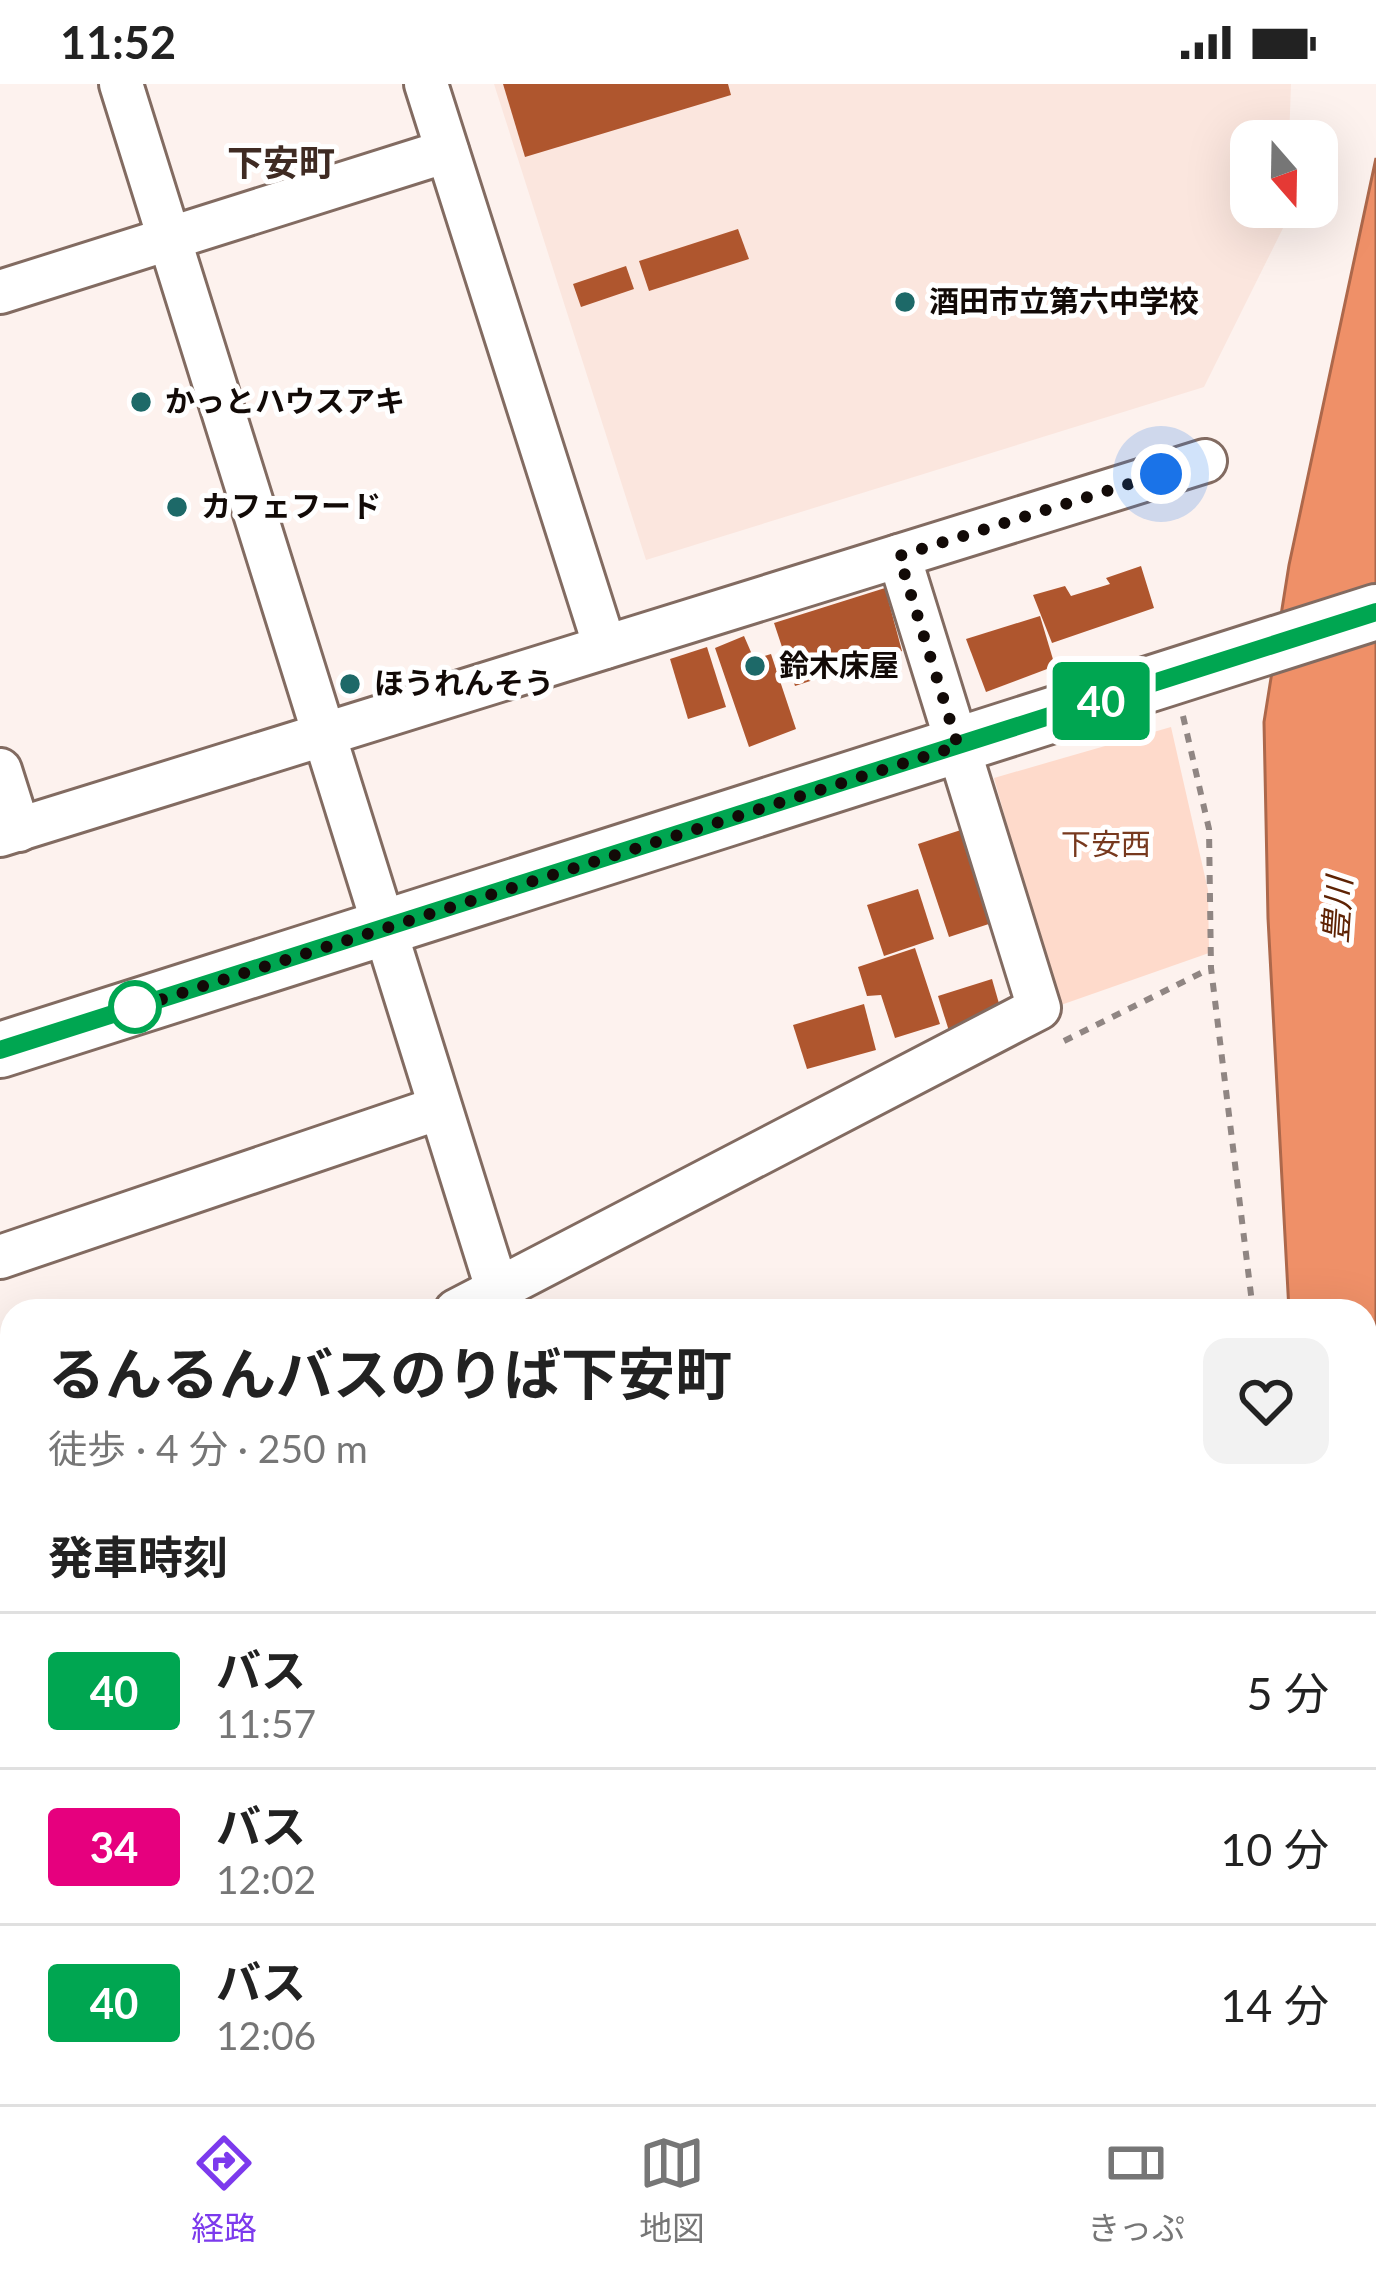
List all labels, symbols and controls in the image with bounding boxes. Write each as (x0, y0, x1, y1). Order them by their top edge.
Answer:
text: 11:52 (60, 15, 176, 69)
north arrow (1230, 120, 1338, 228)
map controls (1230, 120, 1338, 228)
district label: 下安町 (227, 140, 335, 184)
place label: 酒田市立第六中学校 (929, 282, 1199, 318)
marker: 酒田市立第六中学校 (892, 289, 918, 315)
place label: かっとハウスアキ (165, 382, 405, 418)
marker: かっとハウスアキ (128, 389, 154, 415)
your location (1131, 444, 1191, 504)
place label: カフェフード (201, 487, 381, 523)
marker: カフェフード (164, 494, 190, 520)
place label: 鈴木床屋 (779, 646, 899, 682)
marker: 鈴木床屋 (742, 653, 768, 679)
line badge: 40 (1047, 662, 1155, 740)
place label: ほうれんそう (374, 664, 554, 700)
marker: ほうれんそう (337, 671, 363, 697)
text: 40 (1077, 676, 1125, 726)
park label: 下安西 (1061, 825, 1151, 861)
water label: 豊川 (1314, 873, 1358, 944)
unlabelled marker (110, 982, 160, 1032)
button: heart (1203, 1338, 1329, 1464)
text: るんるんバスのりば下安町 (48, 1339, 732, 1407)
text: 徒歩 · 4 分 · 250 m (48, 1425, 368, 1471)
text: 発車時刻 (48, 1530, 228, 1584)
text: バス (216, 1643, 306, 1697)
text: 40 (90, 1666, 138, 1716)
text: 5 分 (1246, 1666, 1329, 1720)
text: 11:57 (216, 1700, 316, 1746)
text: バス (216, 1799, 306, 1853)
text: 34 (90, 1822, 138, 1872)
text: 10 分 (1220, 1822, 1329, 1876)
text: 12:02 (216, 1856, 316, 1902)
text: バス (216, 1955, 306, 2009)
text: 40 (90, 1978, 138, 2028)
text: 14 分 (1220, 1978, 1329, 2032)
text: 12:06 (216, 2012, 316, 2058)
tab: 経路 (191, 2130, 257, 2250)
tab: 地図 (639, 2130, 705, 2250)
tab: きっぷ (1087, 2130, 1185, 2250)

